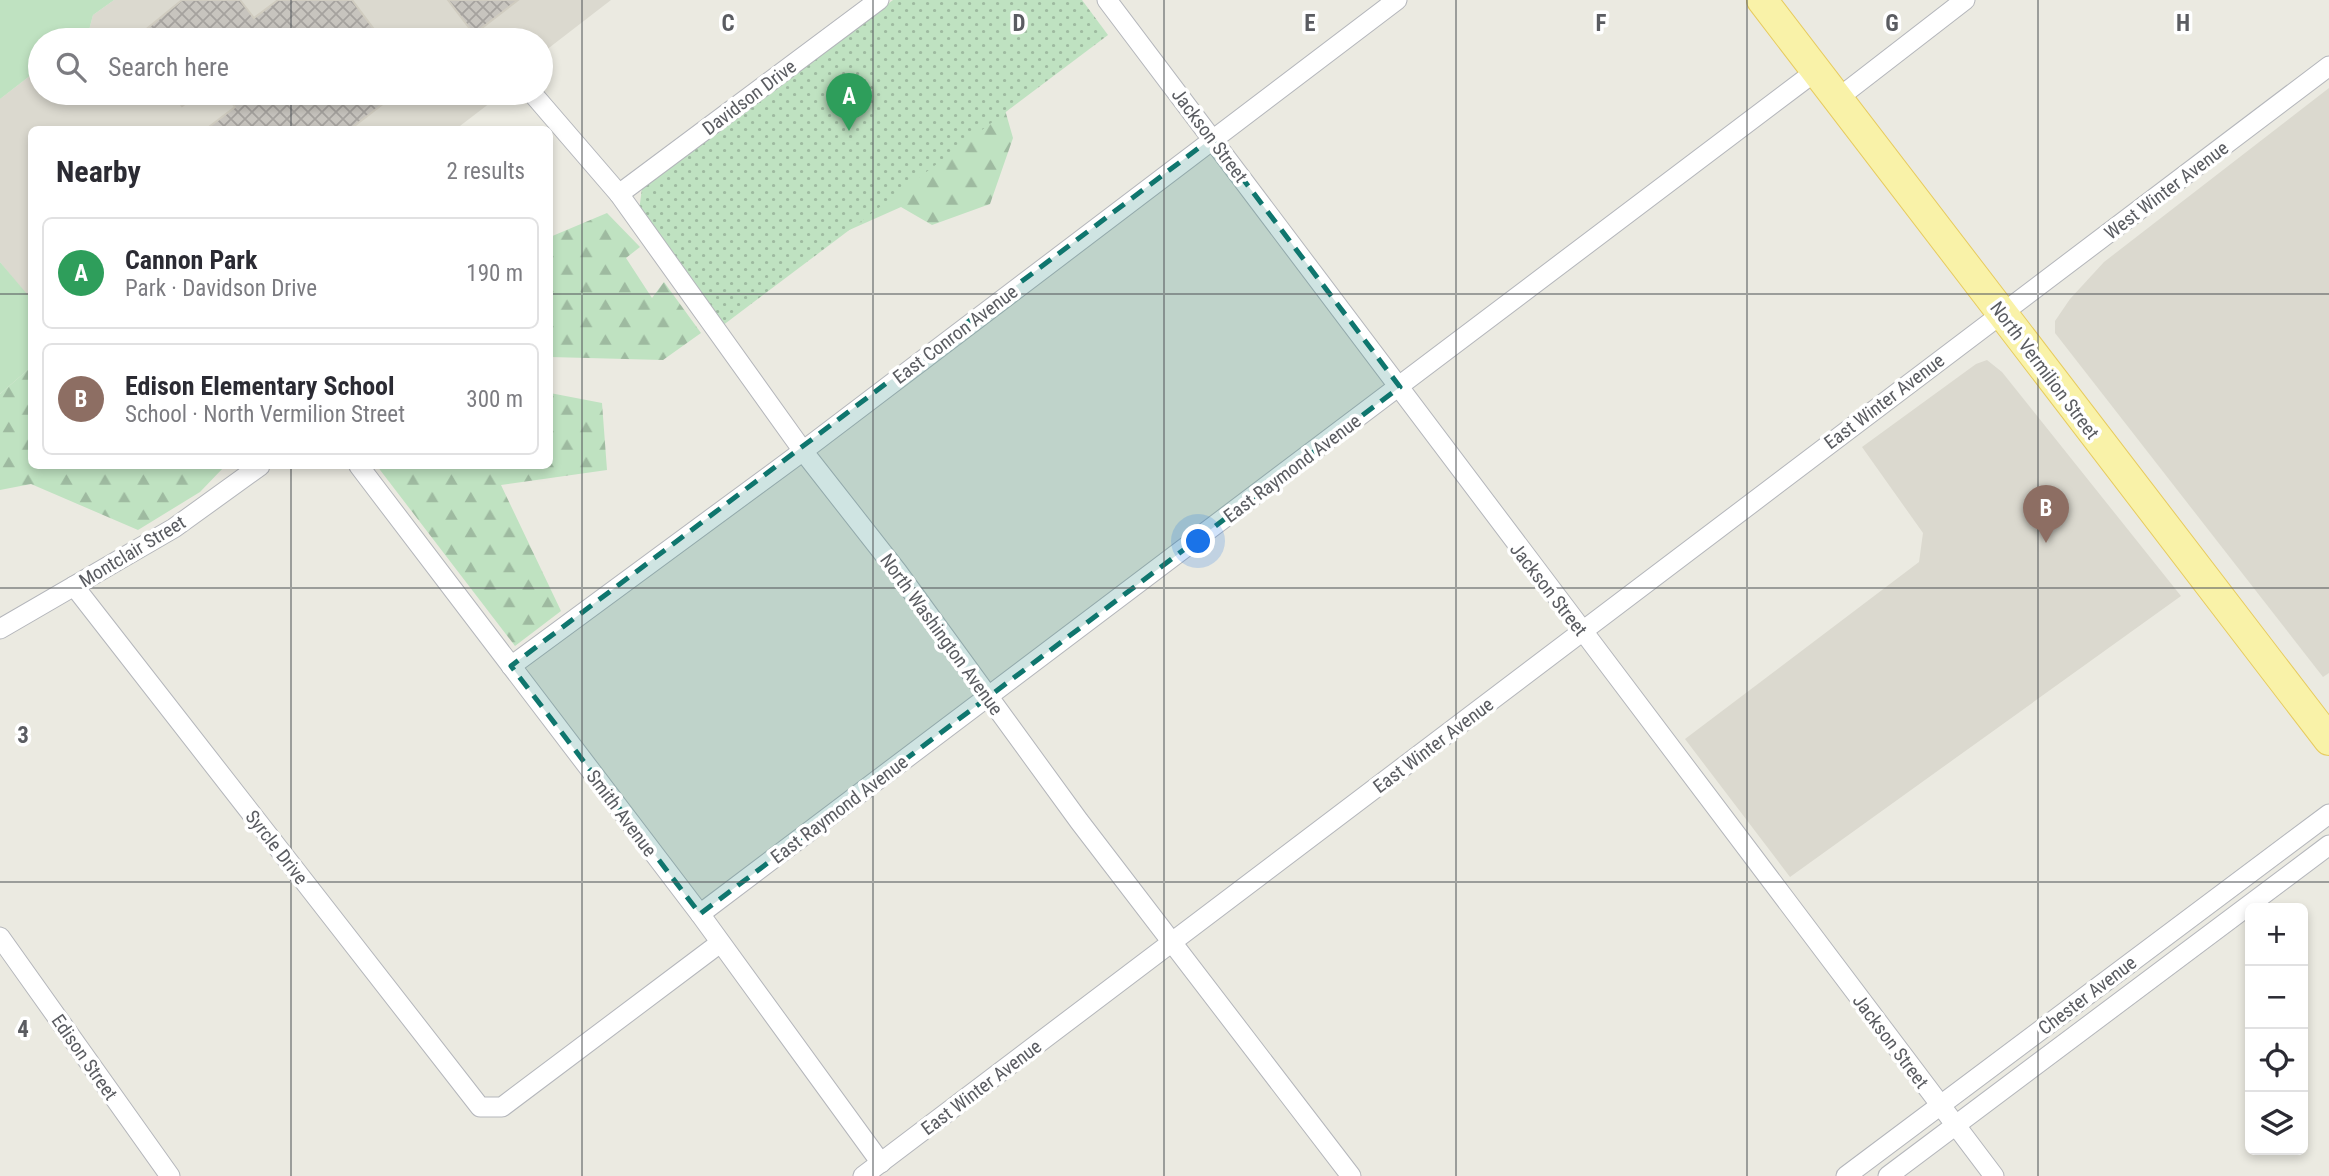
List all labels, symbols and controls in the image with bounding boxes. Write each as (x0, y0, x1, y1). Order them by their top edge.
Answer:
text: C (721, 10, 735, 37)
text: D (1013, 10, 1026, 37)
text: E (1304, 10, 1316, 37)
text: F (1596, 10, 1607, 37)
text: G (1885, 10, 1899, 37)
text: H (2176, 10, 2190, 37)
search box (28, 28, 553, 105)
icon: search (52, 48, 90, 86)
text: Search here (108, 52, 229, 82)
street label: Davidson Drive (698, 55, 801, 140)
pin: A (826, 73, 872, 131)
street label: Jackson Street (1167, 84, 1252, 187)
street label: West Winter Avenue (2100, 136, 2233, 244)
text: Nearby (56, 154, 141, 189)
text: 2 results (447, 158, 525, 185)
text: Cannon Park (125, 245, 257, 275)
text: A (74, 260, 88, 287)
text: 190 m (466, 260, 523, 287)
text: Park · Davidson Drive (125, 275, 317, 302)
street label: East Conron Avenue (888, 280, 1022, 389)
street label: North Vermilion Street (1985, 297, 2104, 444)
street label: East Winter Avenue (1820, 349, 1949, 454)
text: Edison Elementary School (125, 371, 395, 401)
text: B (75, 386, 87, 413)
text: 300 m (466, 386, 523, 413)
text: School · North Vermilion Street (125, 401, 405, 428)
street label: East Raymond Avenue (1219, 409, 1365, 527)
pin: B (2023, 485, 2069, 543)
street label: Montclair Street (75, 511, 190, 592)
your location (1181, 524, 1215, 558)
street label: Jackson Street (1505, 538, 1592, 640)
street label: North Washington Avenue (875, 549, 1008, 720)
street label: East Winter Avenue (1369, 693, 1498, 798)
text: 3 (17, 722, 29, 749)
street label: East Raymond Avenue (766, 750, 912, 868)
street label: Smith Avenue (582, 765, 662, 861)
street label: Syrcle Drive (241, 806, 313, 889)
map controls (2245, 903, 2308, 1155)
button: + (2245, 903, 2308, 966)
street label: Chester Avenue (2034, 951, 2141, 1040)
button: − (2245, 966, 2308, 1029)
street label: Jackson Street (1848, 990, 1933, 1093)
street label: Edison Street (47, 1010, 123, 1105)
text: 4 (17, 1016, 29, 1043)
button: locate (2245, 1029, 2308, 1092)
street label: East Winter Avenue (917, 1035, 1046, 1140)
button: layers (2245, 1092, 2308, 1155)

